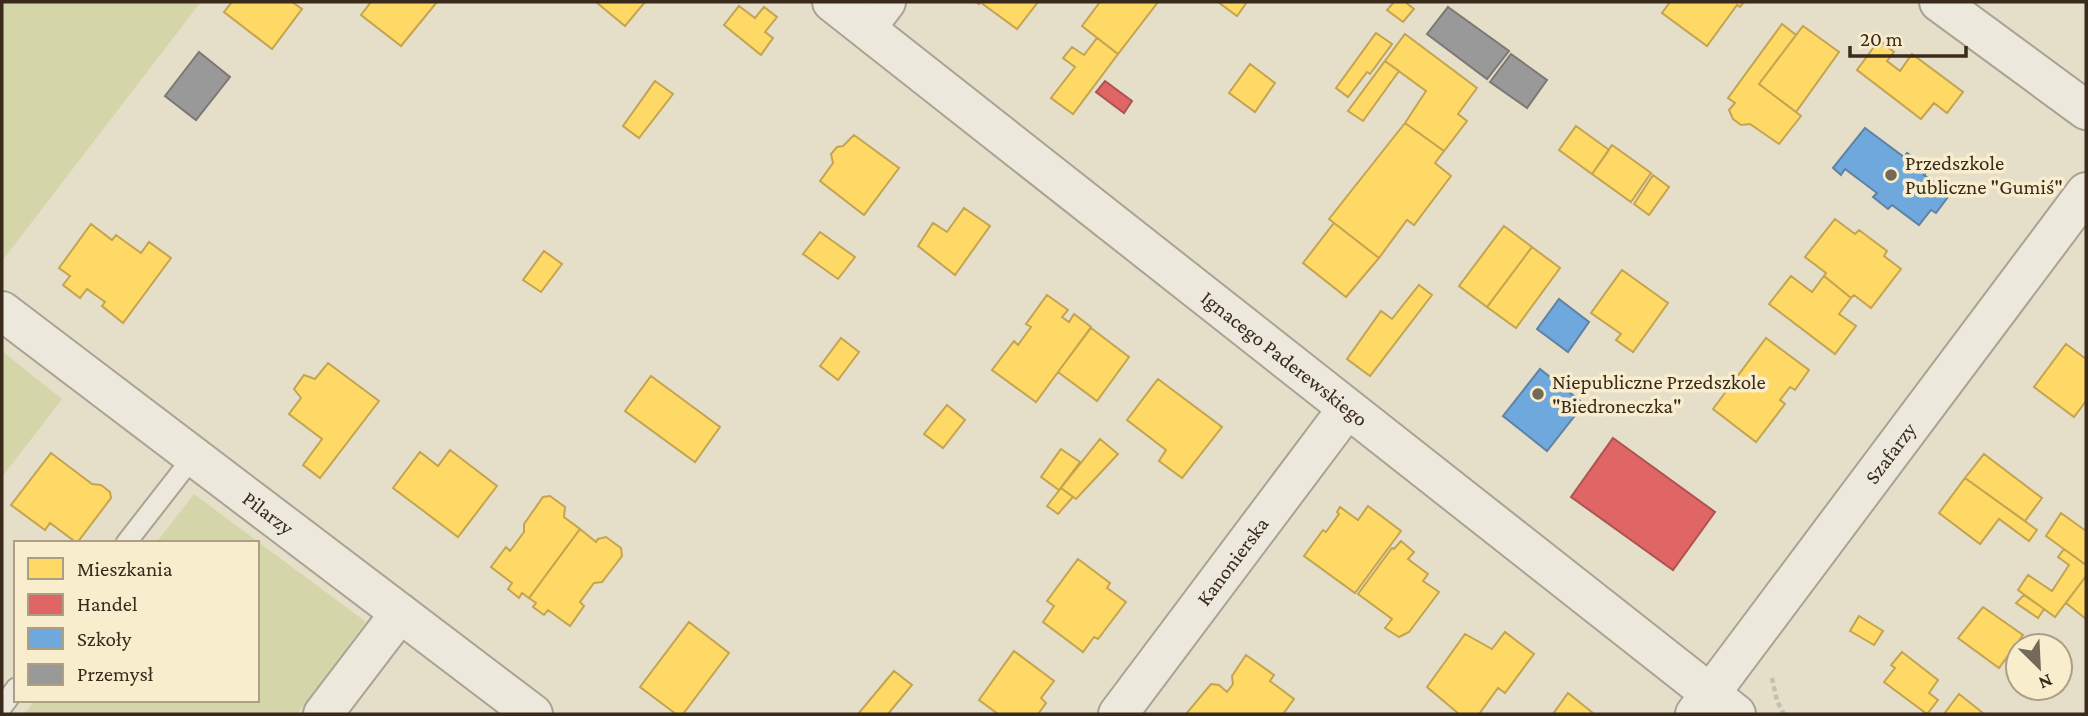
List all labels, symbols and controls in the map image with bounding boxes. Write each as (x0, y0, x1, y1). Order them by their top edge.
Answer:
scale bar (1850, 14, 1966, 58)
text: 20 m (1860, 27, 1903, 51)
place label: Przedszkole Publiczne "Gumiś" (1905, 151, 2063, 199)
marker: Przedszkole Publiczne "Gumiś" (1883, 167, 1899, 183)
street label: Ignacego Paderewskiego (1197, 286, 1372, 431)
place label: Niepubliczne Przedszkole "Biedroneczka" (1552, 370, 1766, 418)
marker: Niepubliczne Przedszkole "Biedroneczka" (1530, 386, 1546, 402)
street label: Szafarzy (1860, 418, 1921, 488)
street label: Pilarzy (238, 486, 298, 540)
street label: Kanonierska (1192, 512, 1274, 610)
legend (14, 541, 259, 702)
text: Mieszkania (77, 557, 173, 581)
text: Handel (77, 592, 138, 616)
text: Szkoły (77, 627, 132, 651)
north arrow (2004, 632, 2074, 702)
text: Przemysł (77, 662, 154, 686)
text: N (2035, 670, 2056, 694)

